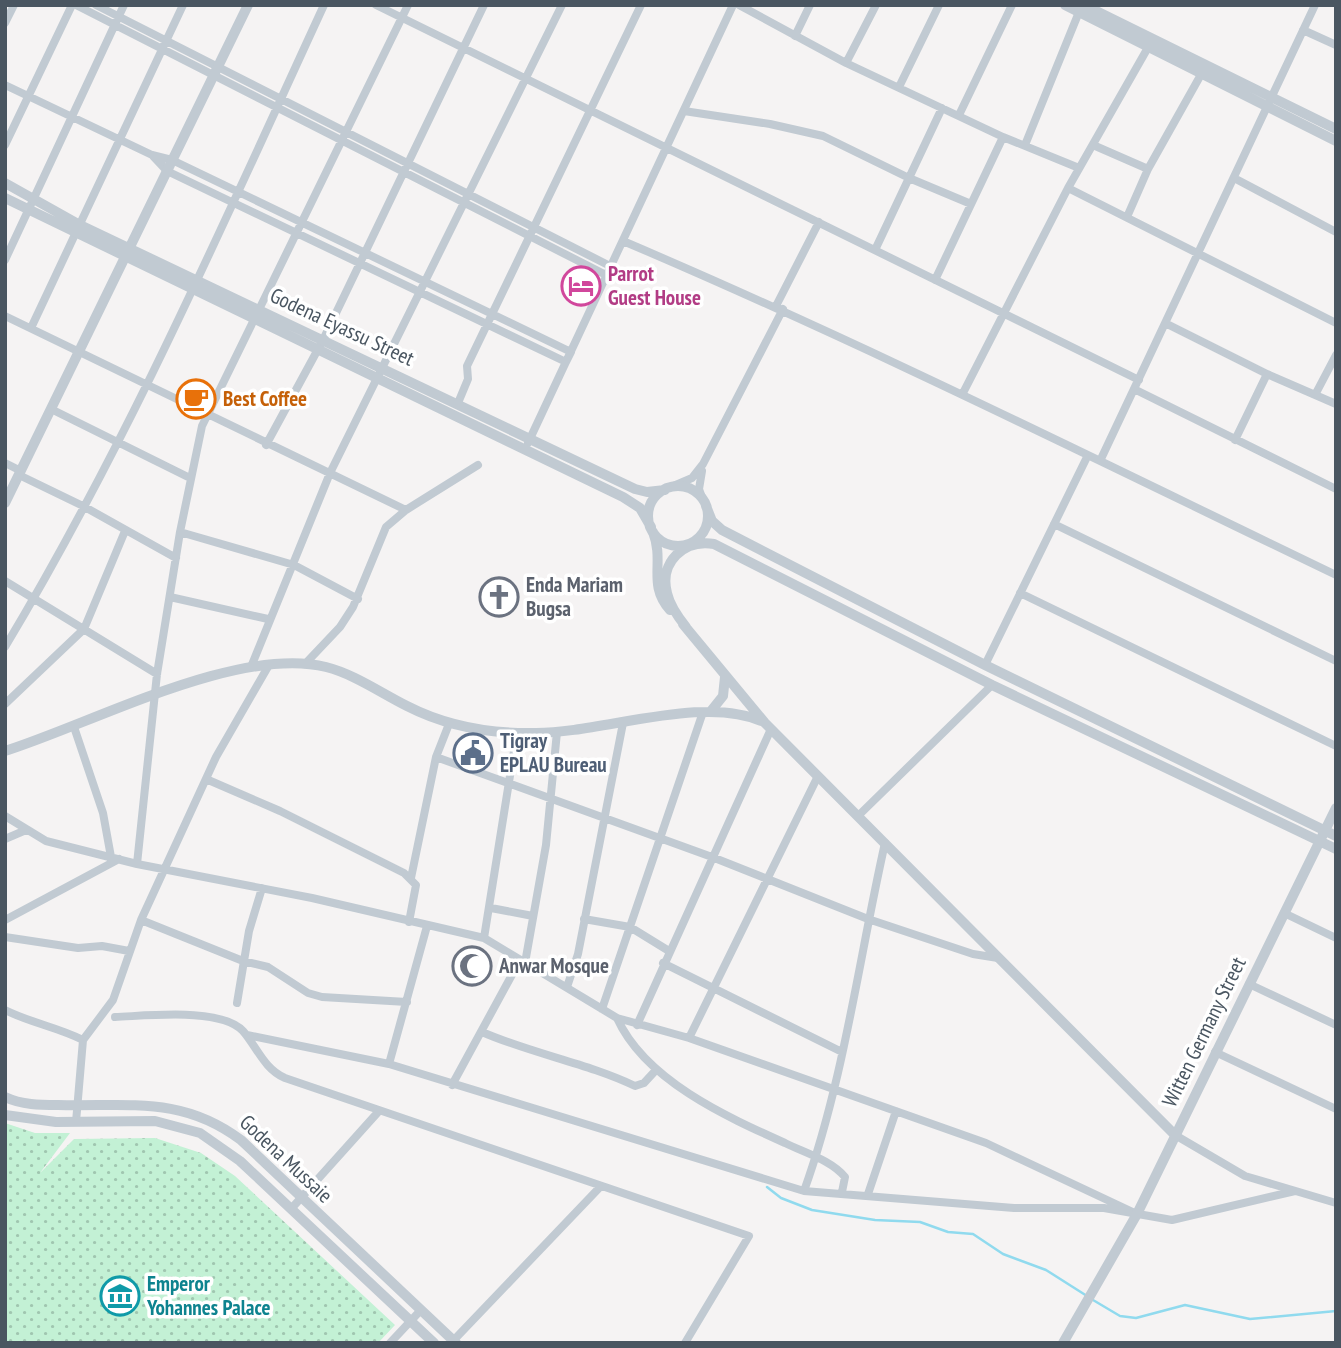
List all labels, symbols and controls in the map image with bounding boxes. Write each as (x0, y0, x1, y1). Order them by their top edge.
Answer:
place label: Parrot Guest House (608, 260, 701, 311)
hotel icon: Parrot Guest House (560, 265, 602, 307)
street label: Godena Eyassu Street (266, 281, 419, 372)
cafe icon: Best Coffee (175, 378, 217, 420)
place label: Best Coffee (223, 385, 307, 412)
place label: Enda Mariam Bugsa (526, 571, 623, 622)
church icon: Enda Mariam Bugsa (478, 576, 520, 618)
place label: Tigray EPLAU Bureau (500, 727, 607, 778)
public building icon: Tigray EPLAU Bureau (452, 732, 494, 774)
mosque icon: Anwar Mosque (451, 945, 493, 987)
place label: Anwar Mosque (498, 952, 609, 979)
street label: Witten Germany Street (1156, 952, 1252, 1111)
street label: Godena Mussaie (234, 1109, 339, 1209)
place label: Emperor Yohannes Palace (146, 1270, 270, 1321)
museum icon: Emperor Yohannes Palace (99, 1275, 141, 1317)

